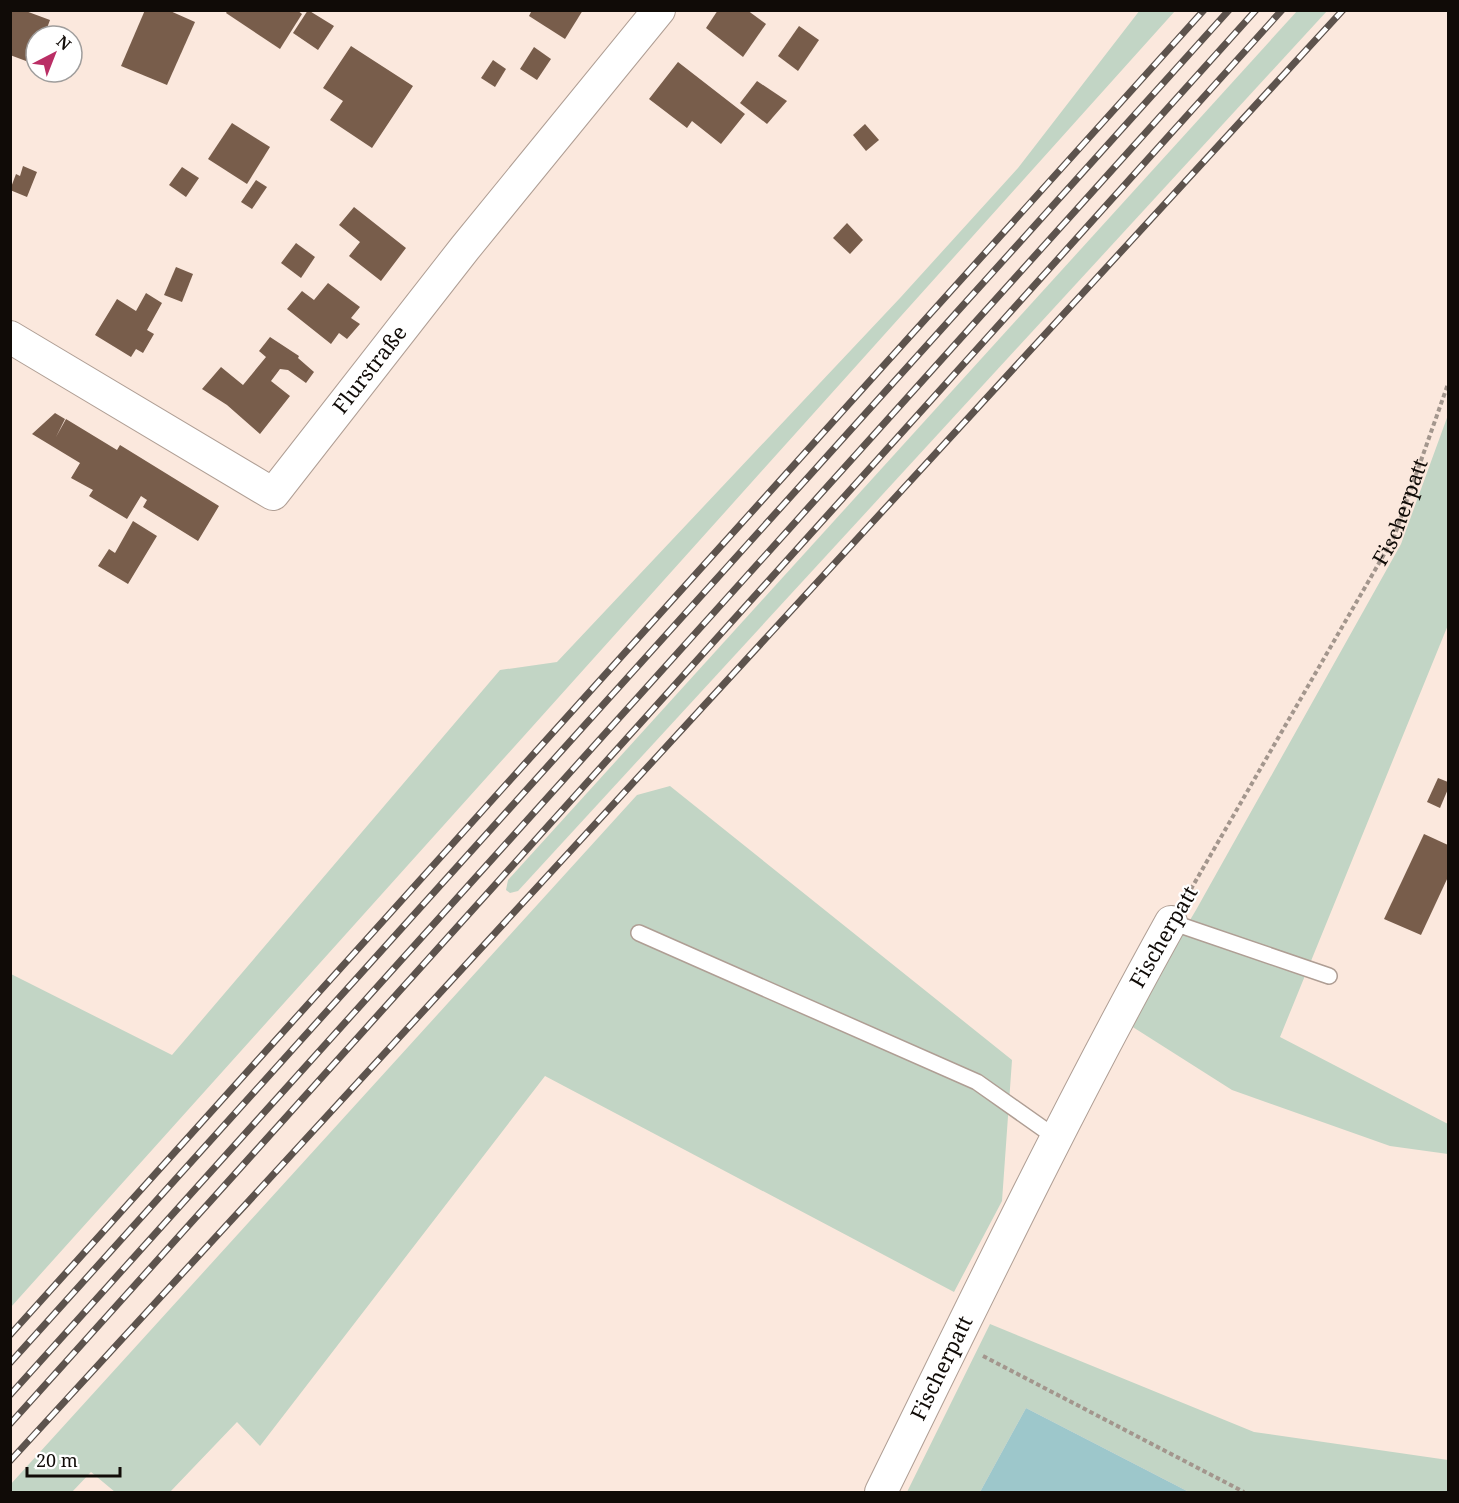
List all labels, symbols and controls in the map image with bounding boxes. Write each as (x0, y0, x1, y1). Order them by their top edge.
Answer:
north arrow (24, 24, 84, 84)
text: N (52, 30, 76, 56)
street label: Flurstraße (326, 319, 413, 419)
street label: Fischerpatt (1366, 455, 1434, 570)
street label: Fischerpatt (1123, 881, 1203, 992)
street label: Fischerpatt (903, 1311, 978, 1425)
scale bar (27, 1440, 120, 1478)
text: 20 m (36, 1448, 78, 1472)

